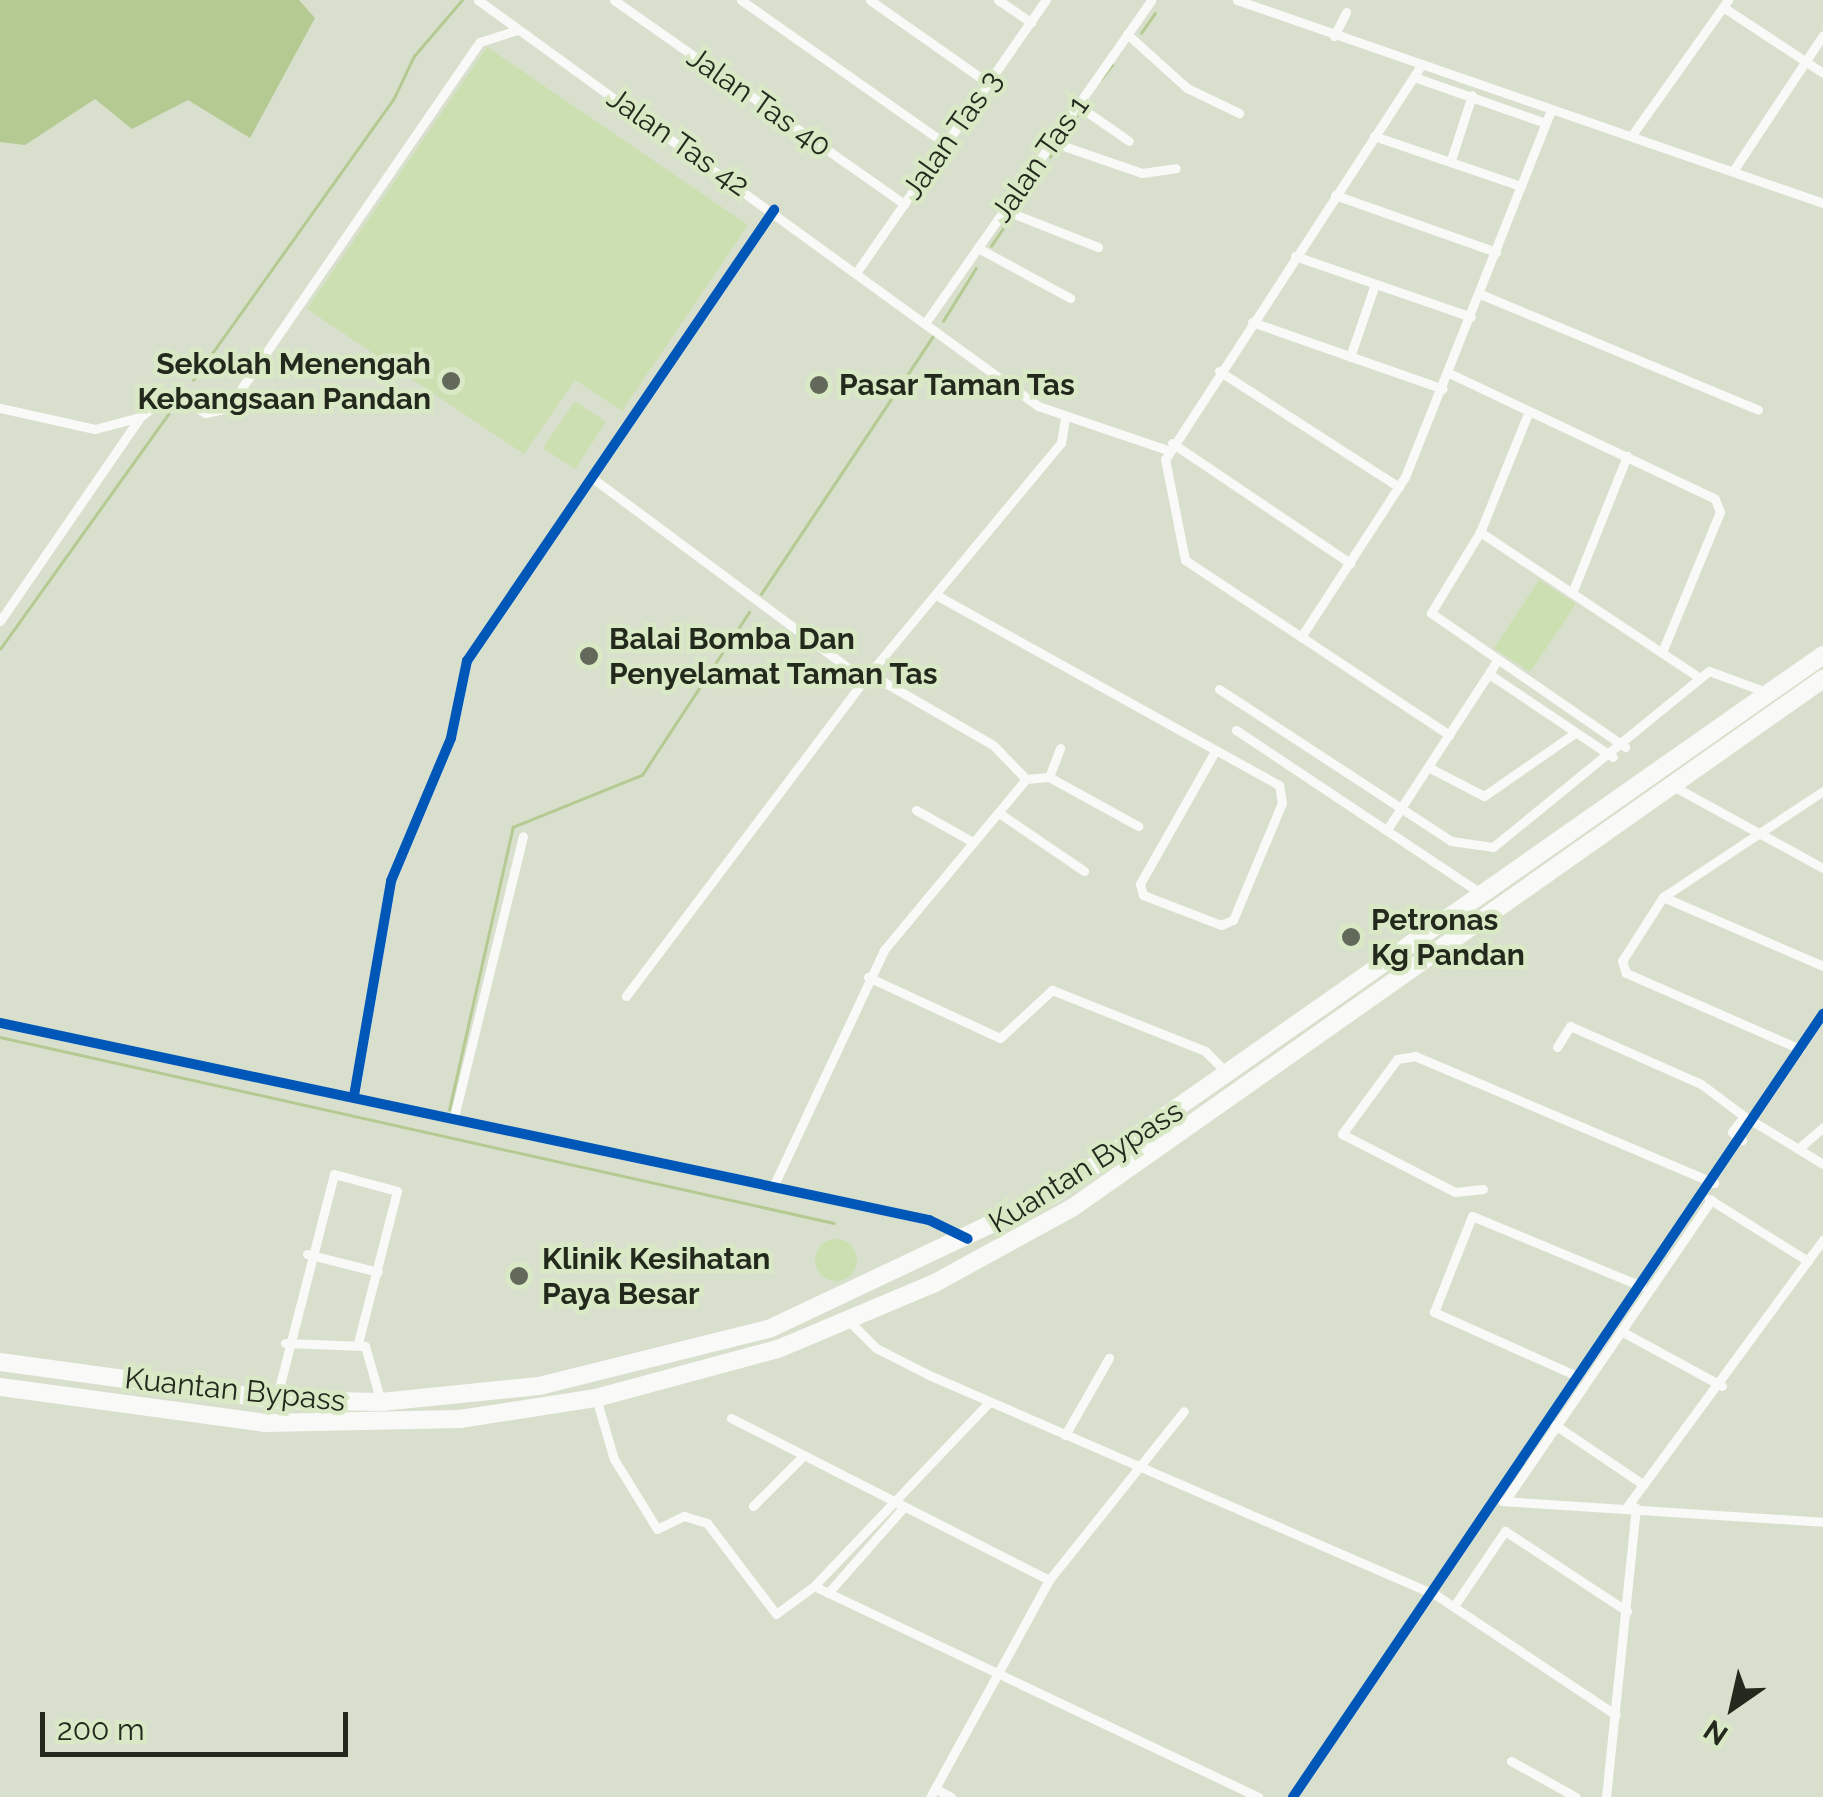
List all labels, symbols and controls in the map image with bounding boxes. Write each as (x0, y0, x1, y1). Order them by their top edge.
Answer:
street label: Jalan Tas 40 (680, 39, 838, 165)
street label: Jalan Tas 3 (894, 63, 1010, 207)
street label: Jalan Tas 42 (600, 80, 756, 204)
street label: Jalan Tas 1 (983, 89, 1097, 229)
place label: Sekolah Menengah Kebangsaan Pandan (138, 346, 431, 416)
place label: Pasar Taman Tas (839, 367, 1077, 403)
marker: Sekolah Menengah Kebangsaan Pandan (440, 370, 462, 392)
marker: Pasar Taman Tas (808, 374, 830, 396)
place label: Balai Bomba Dan Penyelamat Taman Tas (609, 621, 939, 692)
marker: Balai Bomba Dan Penyelamat Taman Tas (578, 645, 600, 667)
place label: Petronas Kg Pandan (1371, 902, 1525, 972)
marker: Petronas Kg Pandan (1340, 926, 1362, 948)
street label: Kuantan Bypass (982, 1093, 1190, 1241)
place label: Klinik Kesihatan Paya Besar (542, 1241, 770, 1312)
marker: Klinik Kesihatan Paya Besar (506, 1263, 532, 1289)
street label: Kuantan Bypass (123, 1361, 347, 1419)
north arrow (1683, 1657, 1783, 1757)
scale bar (45, 1692, 352, 1754)
text: 200 m (57, 1712, 145, 1747)
text: N (1698, 1713, 1734, 1752)

